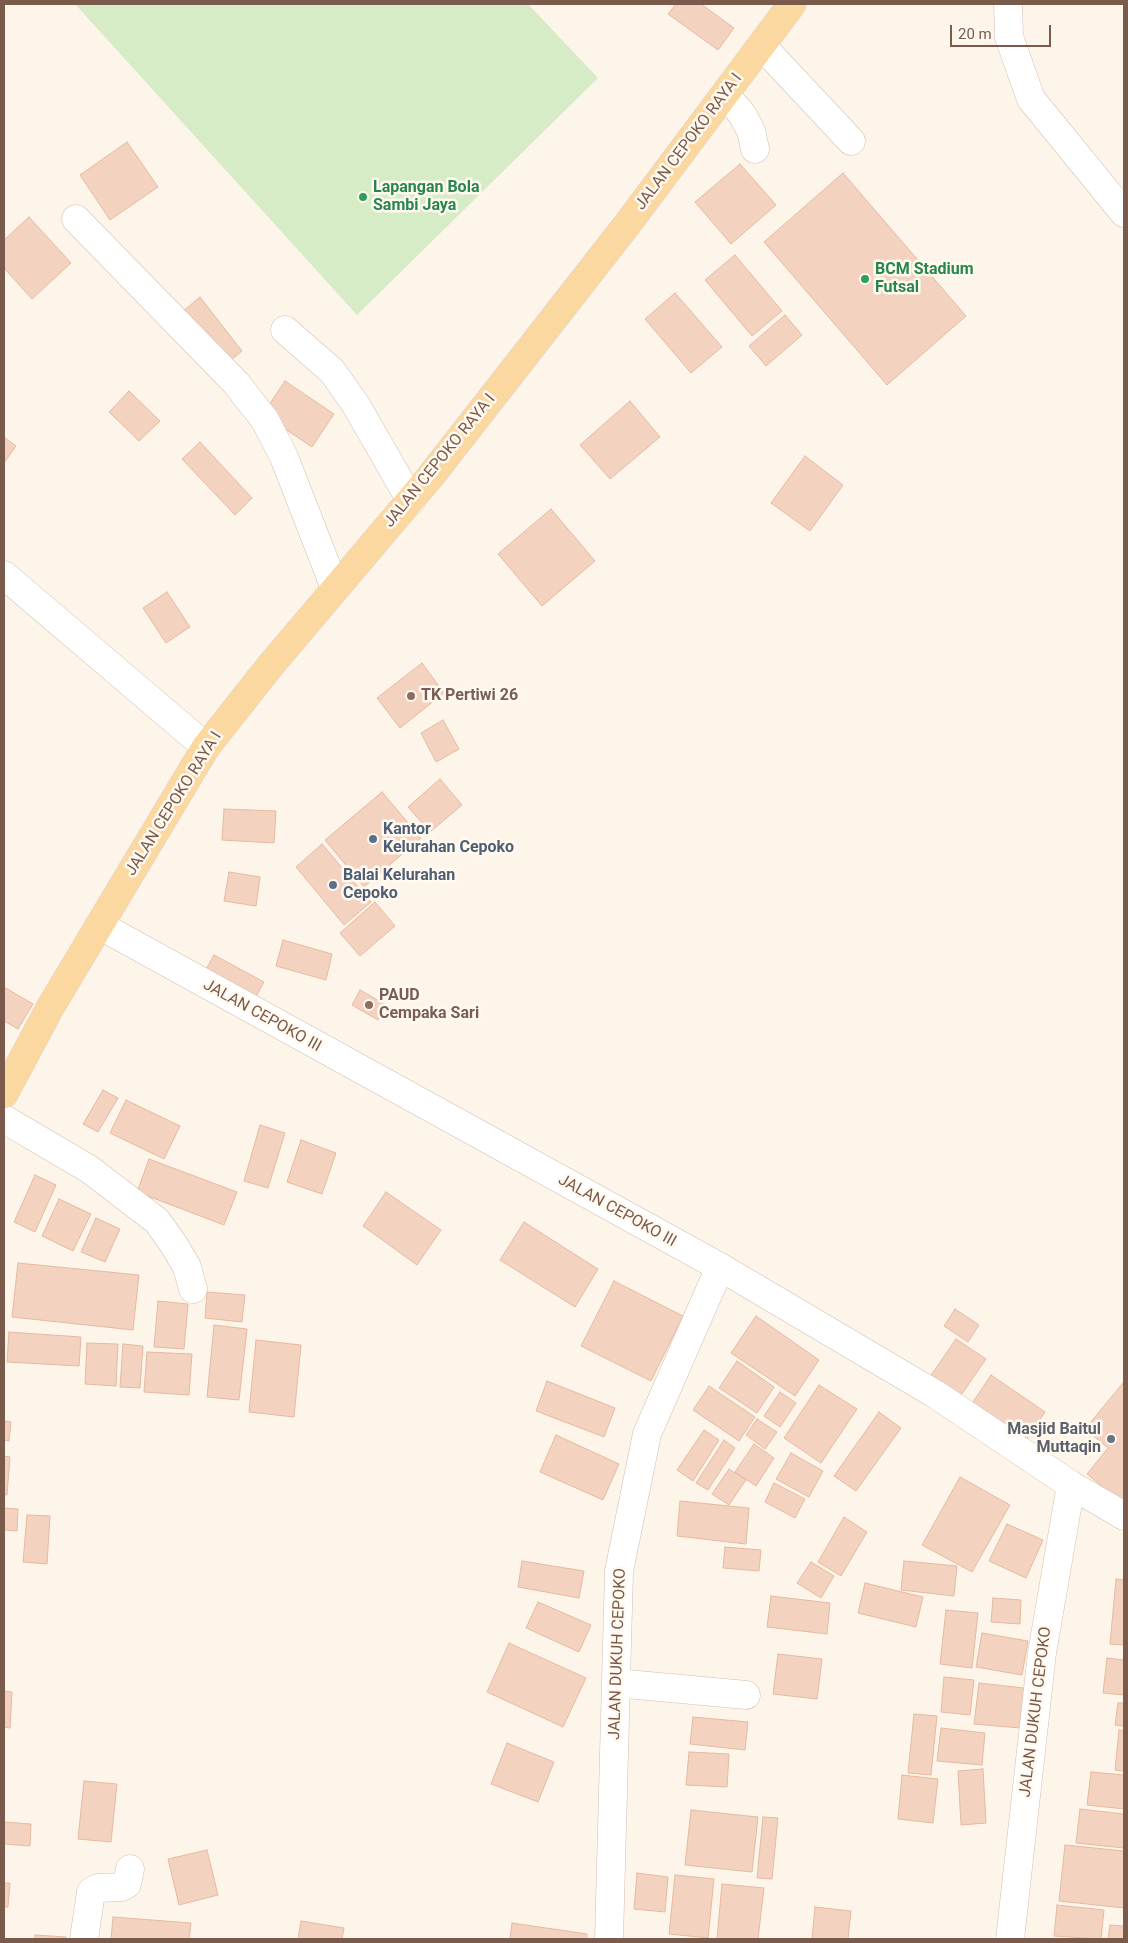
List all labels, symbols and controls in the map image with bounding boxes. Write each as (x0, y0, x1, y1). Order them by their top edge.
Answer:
scale bar (953, 15, 1054, 47)
text: 20 m (958, 25, 992, 43)
street label: JALAN CEPOKO RAYA I (631, 70, 747, 214)
place label: Lapangan Bola Sambi Jaya (373, 178, 479, 216)
marker: Lapangan Bola Sambi Jaya (357, 191, 369, 203)
place label: BCM Stadium Futsal (875, 260, 974, 298)
marker: BCM Stadium Futsal (859, 273, 871, 285)
street label: JALAN CEPOKO RAYA I (380, 390, 500, 532)
place label: TK Pertiwi 26 (421, 686, 518, 706)
marker: TK Pertiwi 26 (405, 690, 417, 702)
street label: JALAN CEPOKO RAYA I (122, 728, 226, 880)
place label: Kantor Kelurahan Cepoko (383, 820, 514, 858)
marker: Kantor Kelurahan Cepoko (367, 833, 379, 845)
place label: Balai Kelurahan Cepoko (343, 866, 455, 904)
marker: Balai Kelurahan Cepoko (327, 879, 339, 891)
street label: JALAN CEPOKO III (200, 976, 324, 1056)
place label: PAUD Cempaka Sari (379, 986, 479, 1024)
marker: PAUD Cempaka Sari (363, 999, 375, 1011)
street label: JALAN CEPOKO III (555, 1171, 679, 1251)
place label: Masjid Baitul Muttaqin (1007, 1420, 1101, 1458)
marker: Masjid Baitul Muttaqin (1105, 1433, 1117, 1445)
street label: JALAN DUKUH CEPOKO (605, 1568, 631, 1740)
street label: JALAN DUKUH CEPOKO (1016, 1626, 1056, 1798)

